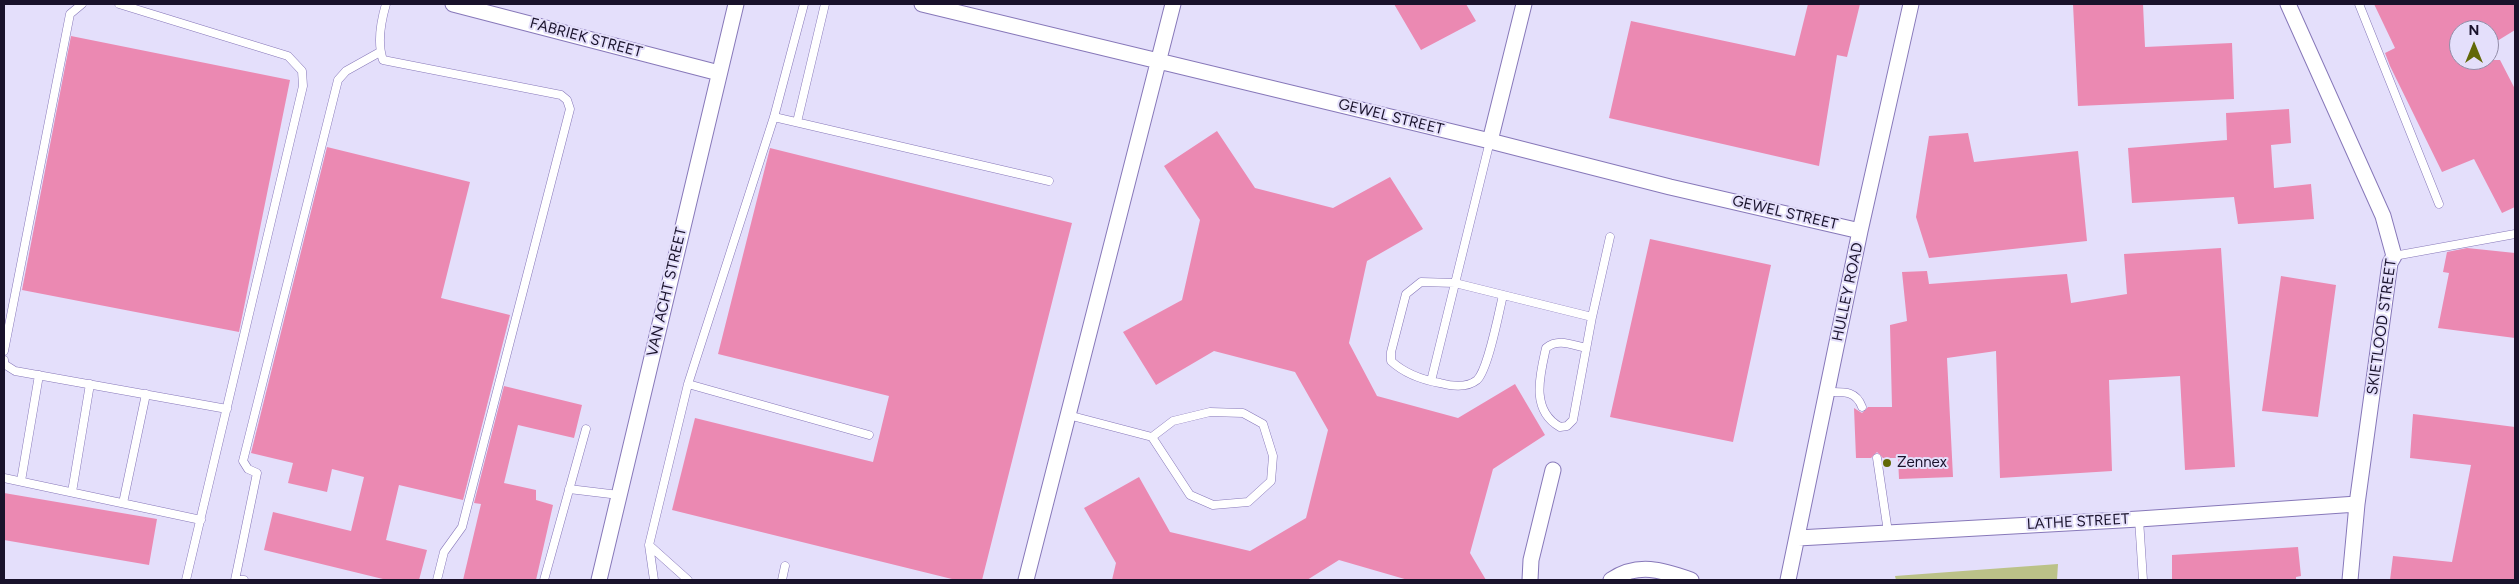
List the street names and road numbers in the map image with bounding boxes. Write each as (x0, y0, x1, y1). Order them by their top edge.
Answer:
street label: FABRIEK STREET (528, 14, 644, 62)
street label: GEWEL STREET (1336, 95, 1446, 139)
street label: GEWEL STREET (1730, 192, 1840, 234)
street label: VAN ACHT STREET (643, 226, 691, 358)
street label: HULLEY ROAD (1829, 241, 1867, 343)
street label: SKIETLOOD STREET (2364, 258, 2400, 396)
street label: LATHE STREET (2026, 510, 2130, 534)

